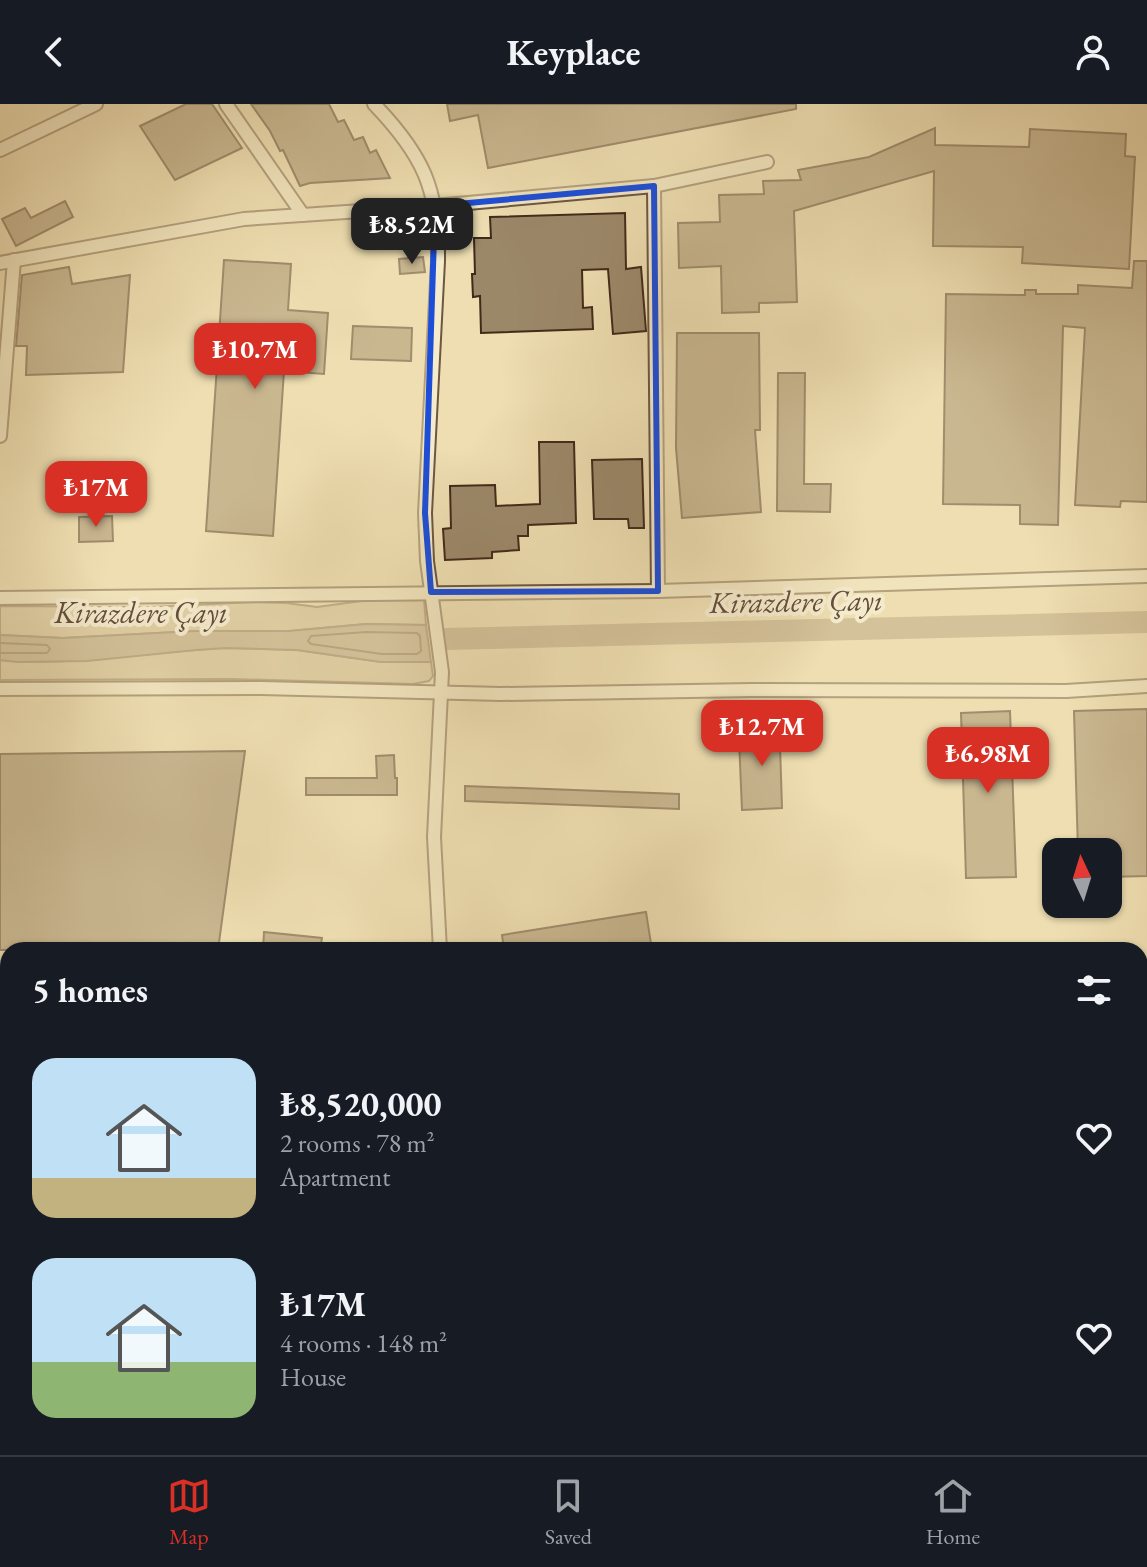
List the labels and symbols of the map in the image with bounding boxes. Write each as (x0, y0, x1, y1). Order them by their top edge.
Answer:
pin: ₺8.52M (347, 198, 477, 266)
pin: ₺10.7M (190, 323, 320, 391)
pin: ₺17M (49, 461, 143, 529)
water label: Kirazdere Çayı (708, 580, 883, 622)
water label: Kirazdere Çayı (53, 593, 228, 632)
pin: ₺12.7M (697, 700, 827, 768)
pin: ₺6.98M (923, 727, 1053, 795)
north arrow (1042, 838, 1122, 918)

